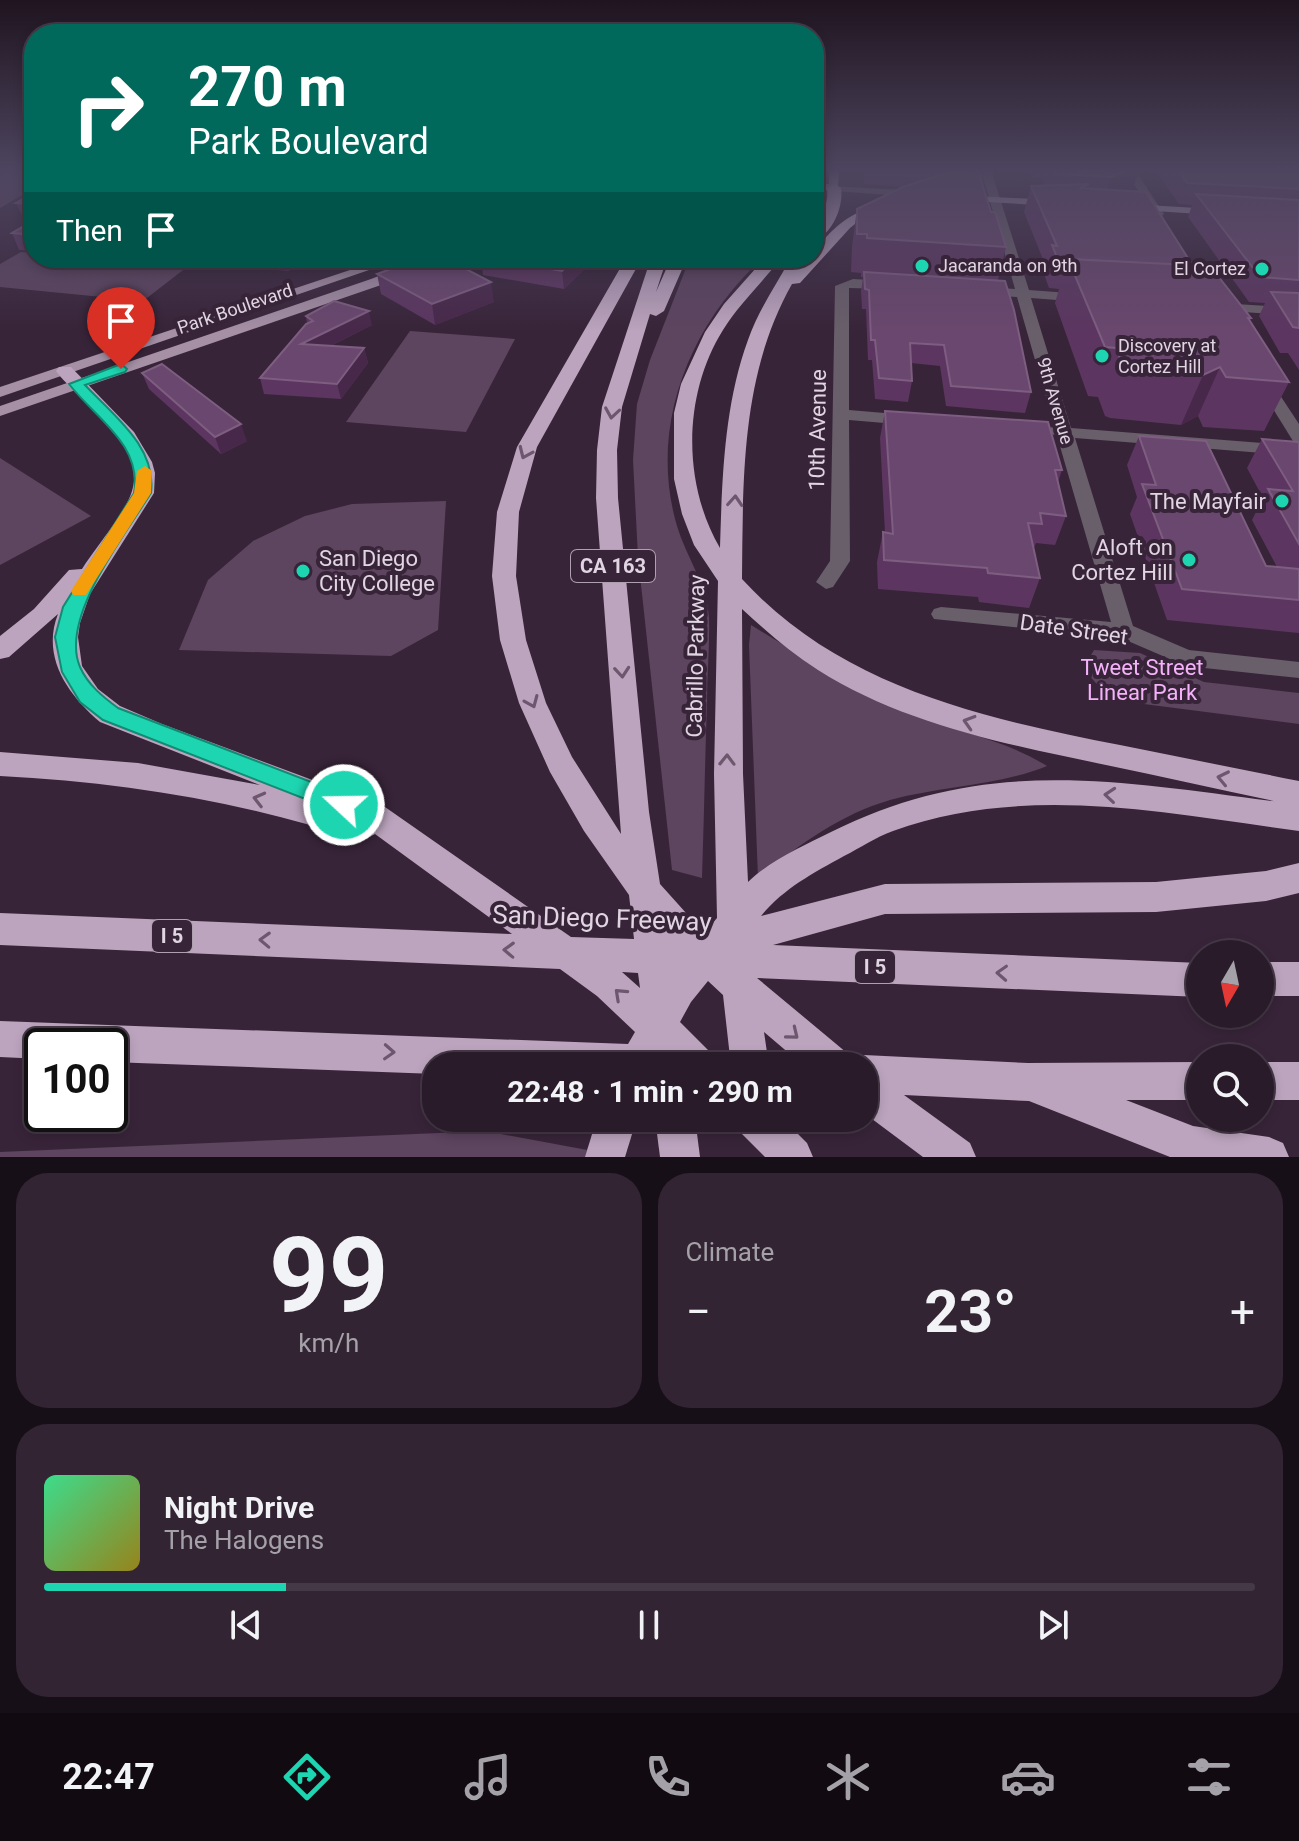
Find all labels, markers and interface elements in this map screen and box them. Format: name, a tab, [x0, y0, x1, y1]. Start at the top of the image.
text: 270 m	[188, 54, 347, 120]
icon: right	[56, 56, 160, 160]
text: Park Boulevard	[188, 121, 429, 163]
icon: arrive	[139, 208, 183, 252]
text: Then	[56, 213, 123, 248]
place label: Jacaranda on 9th	[938, 255, 1077, 276]
marker: Jacaranda on 9th	[913, 257, 931, 275]
place label: El Cortez	[1174, 258, 1246, 279]
marker: El Cortez	[1253, 260, 1271, 278]
street label: Park Boulevard	[174, 279, 295, 338]
pin	[87, 287, 155, 369]
icon: arrive	[99, 299, 143, 343]
place label: Discovery at Cortez Hill	[1118, 335, 1216, 377]
marker: Discovery at Cortez Hill	[1093, 347, 1111, 365]
street label: 9th Avenue	[1033, 355, 1078, 447]
street label: 10th Avenue	[804, 369, 831, 491]
one-way arrow	[604, 406, 621, 420]
one-way arrow	[519, 444, 535, 459]
place label: The Mayfair	[1150, 489, 1267, 514]
marker: The Mayfair	[1273, 492, 1291, 510]
one-way arrow	[726, 494, 743, 507]
place label: Aloft on Cortez Hill	[1071, 535, 1173, 585]
place label: San Diego City College	[319, 546, 435, 596]
road number: CA 163	[571, 550, 655, 582]
marker: Aloft on Cortez Hill	[1180, 551, 1198, 569]
marker: San Diego City College	[294, 562, 312, 580]
street label: Cabrillo Parkway	[682, 574, 709, 738]
street label: Date Street	[1018, 610, 1130, 649]
park label: Tweet Street Linear Park	[1080, 655, 1204, 705]
one-way arrow	[613, 666, 630, 679]
one-way arrow	[522, 694, 538, 708]
one-way arrow	[962, 715, 976, 731]
one-way arrow	[718, 753, 735, 766]
position arrow	[302, 763, 386, 847]
one-way arrow	[1216, 770, 1230, 787]
one-way arrow	[1103, 786, 1116, 803]
one-way arrow	[252, 791, 266, 808]
street label: San Diego Freeway	[492, 899, 712, 937]
road number: I 5	[152, 920, 192, 952]
one-way arrow	[258, 931, 271, 948]
north arrow	[1186, 940, 1274, 1028]
map controls	[1186, 940, 1274, 1132]
one-way arrow	[502, 942, 515, 959]
road number: I 5	[855, 951, 895, 983]
one-way arrow	[995, 964, 1007, 981]
one-way arrow	[615, 989, 629, 1003]
one-way arrow	[784, 1024, 799, 1039]
speed limit sign: 100	[24, 1028, 128, 1132]
one-way arrow	[383, 1043, 396, 1060]
button: search	[1186, 1044, 1274, 1132]
text: 22:48 · 1 min · 290 m	[507, 1074, 793, 1109]
text: 99	[269, 1215, 388, 1336]
text: Climate	[686, 1237, 774, 1267]
text: 23°	[924, 1276, 1016, 1347]
text: −	[686, 1286, 711, 1338]
text: +	[1230, 1286, 1255, 1338]
text: km/h	[298, 1328, 359, 1358]
text: Night Drive	[164, 1490, 314, 1525]
text: The Halogens	[164, 1525, 324, 1555]
icon: previous	[224, 1603, 268, 1647]
icon: pause	[627, 1603, 671, 1647]
icon: next	[1031, 1603, 1075, 1647]
icon: directions	[279, 1749, 335, 1805]
icon: music	[460, 1749, 516, 1805]
icon: phone	[640, 1749, 696, 1805]
icon: climate	[820, 1749, 876, 1805]
icon: car	[1000, 1749, 1056, 1805]
icon: filters	[1181, 1749, 1237, 1805]
text: 22:47	[62, 1756, 155, 1798]

